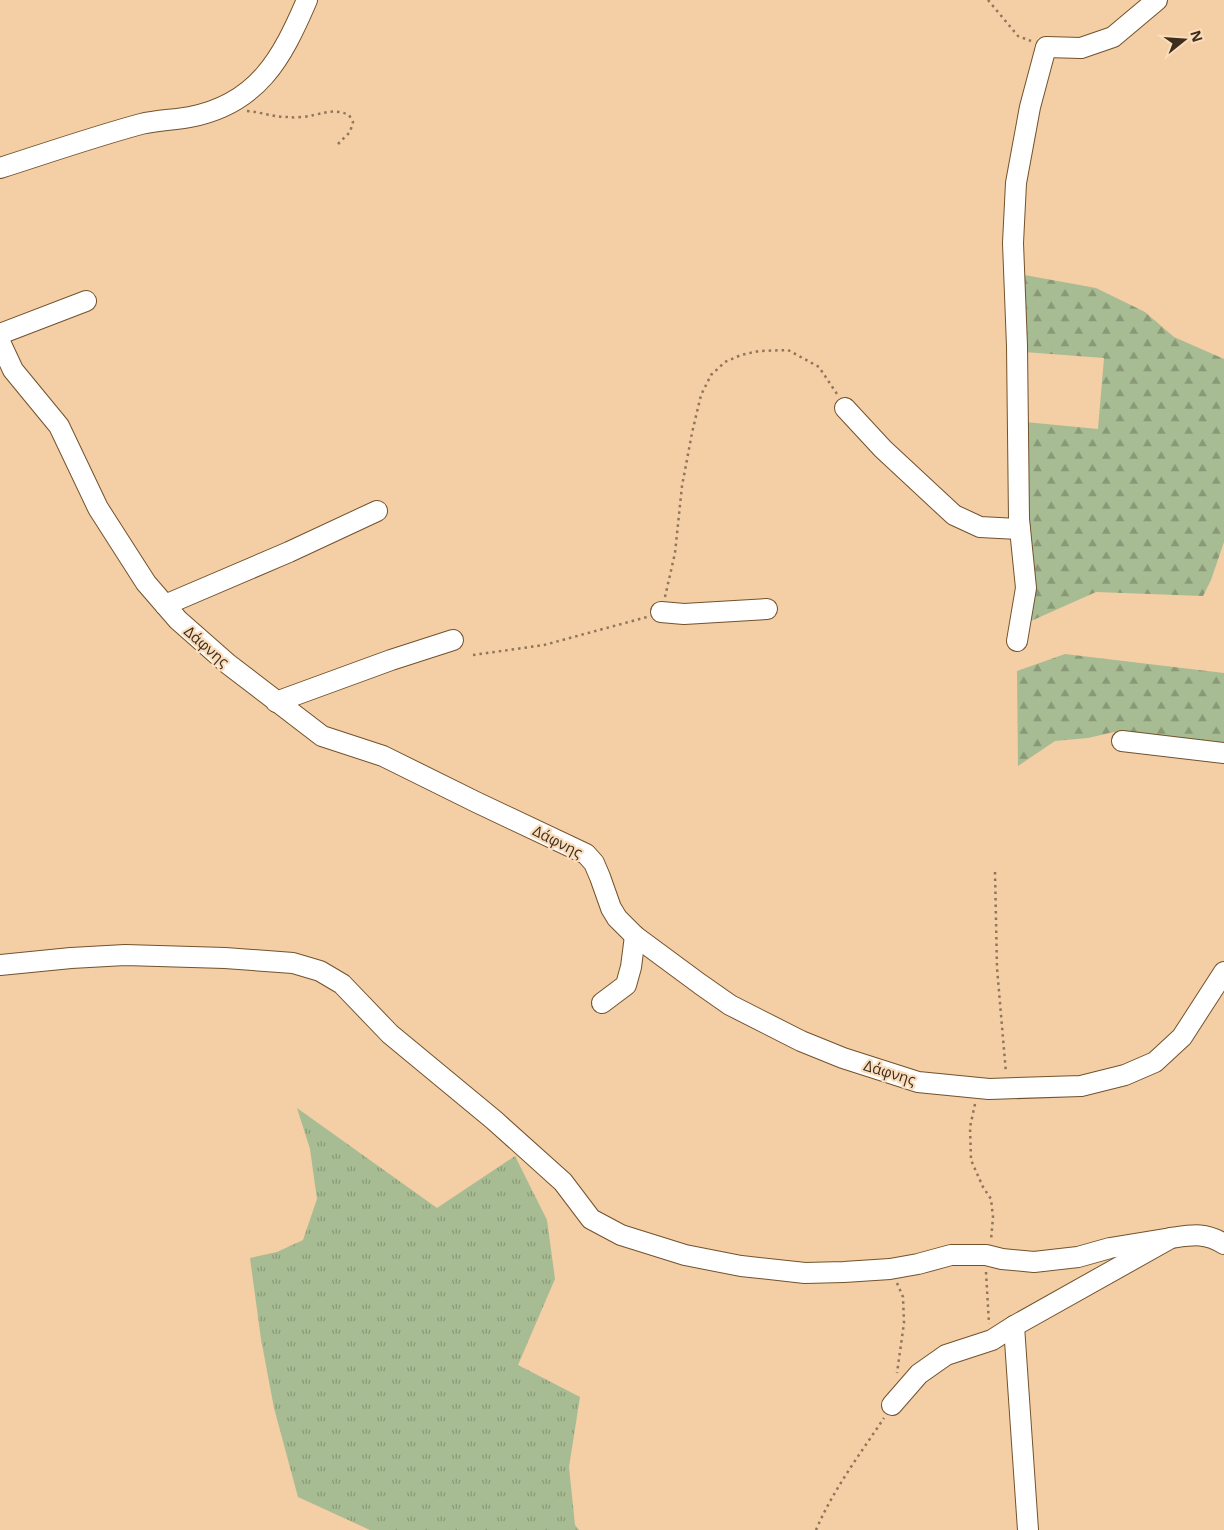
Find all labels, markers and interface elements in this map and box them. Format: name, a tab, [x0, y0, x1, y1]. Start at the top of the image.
north arrow	[1159, 15, 1209, 65]
text: N	[1186, 28, 1208, 44]
street label: Δάφνης	[180, 621, 234, 671]
street label: Δάφνης	[530, 820, 586, 862]
street label: Δάφνης	[862, 1055, 918, 1089]

